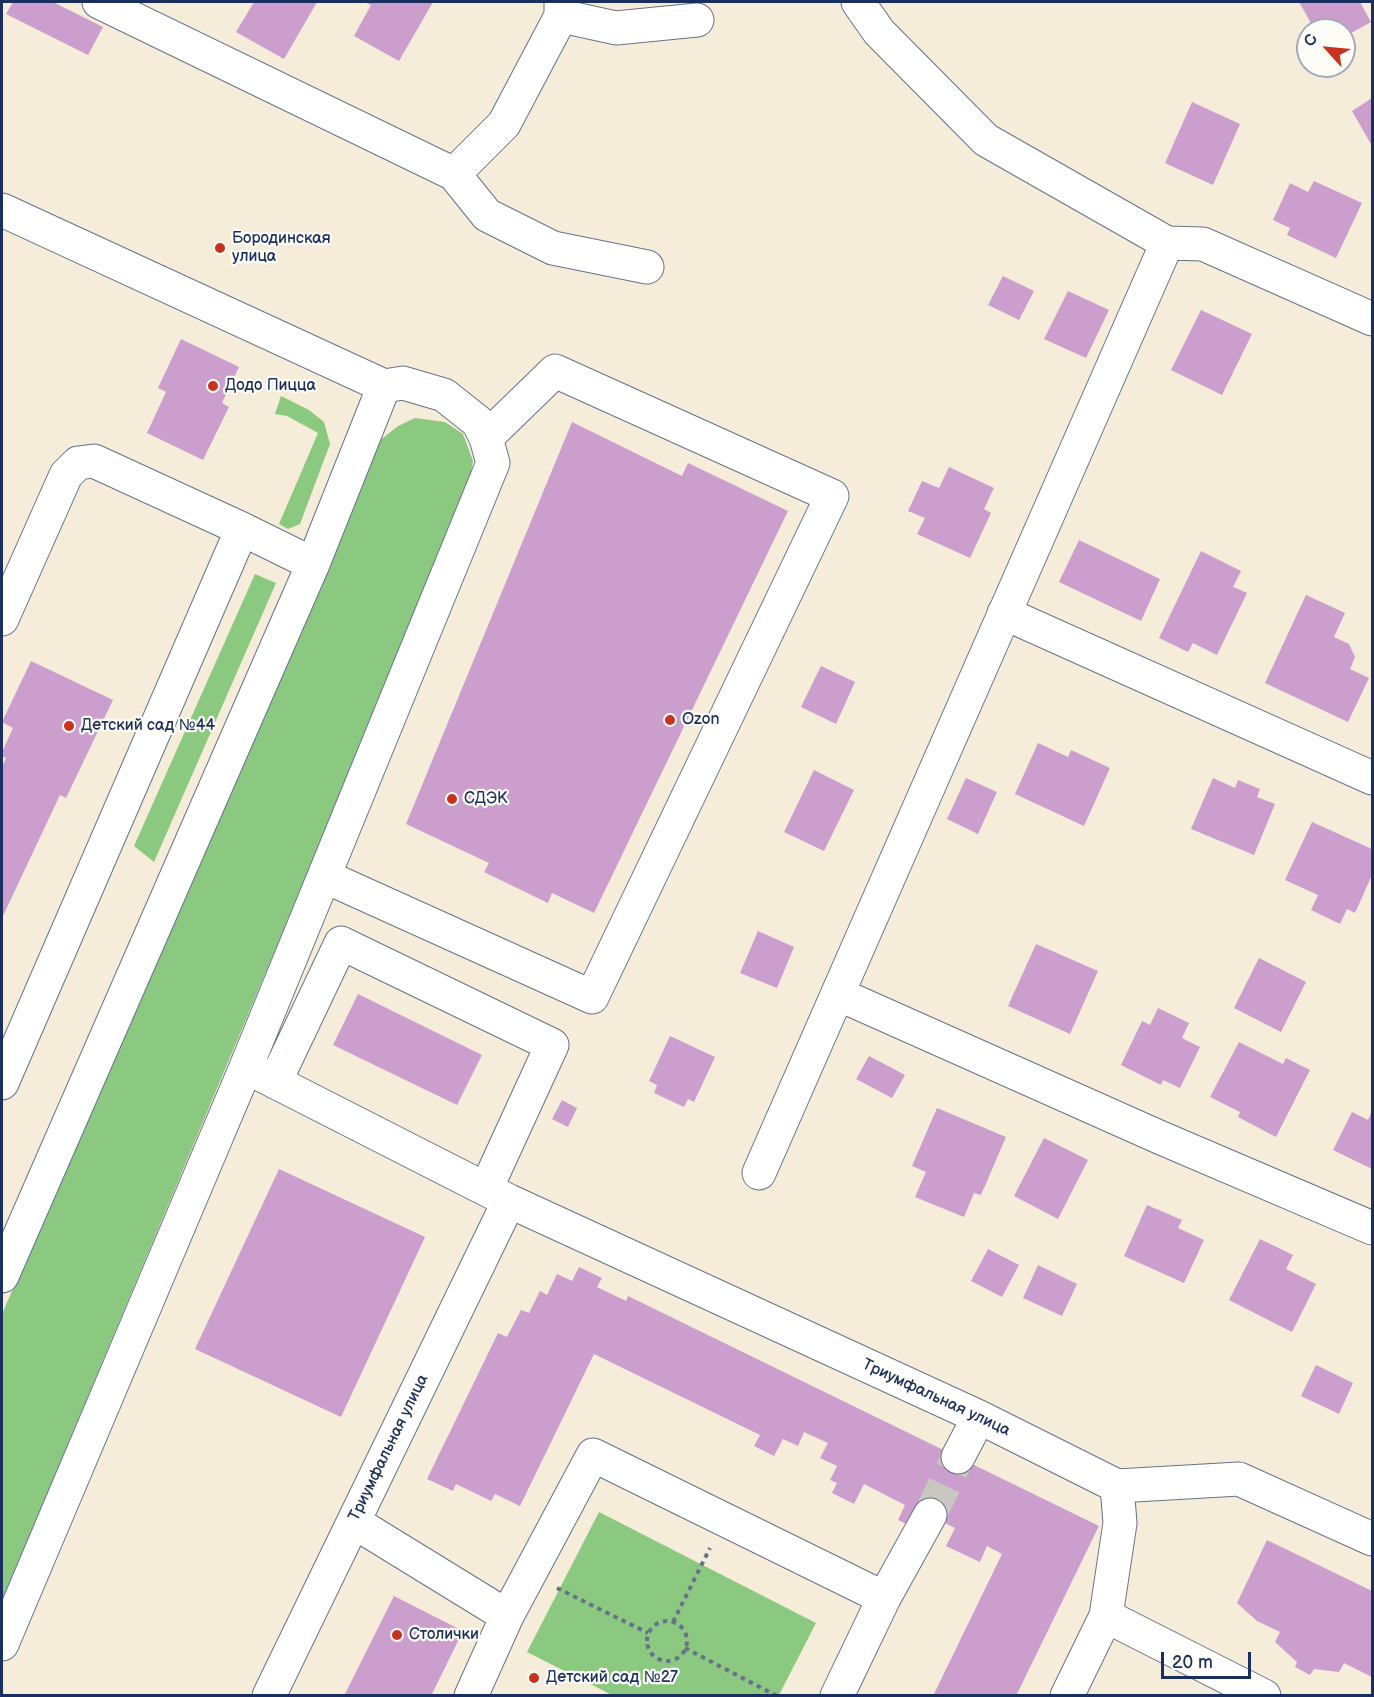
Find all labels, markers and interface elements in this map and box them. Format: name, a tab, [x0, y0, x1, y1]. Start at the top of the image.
north arrow	[1296, 18, 1356, 78]
text: С	[1300, 31, 1322, 50]
place label: Бородинская улица	[232, 229, 331, 267]
marker: Бородинская улица	[213, 241, 227, 255]
place label: Додо Пицца	[225, 376, 316, 396]
marker: Додо Пицца	[206, 379, 220, 393]
place label: Ozon	[682, 710, 720, 730]
marker: Ozon	[663, 713, 677, 727]
place label: Детский сад №44	[81, 716, 215, 736]
marker: Детский сад №44	[62, 719, 76, 733]
place label: СДЭК	[464, 789, 507, 809]
marker: СДЭК	[445, 792, 459, 806]
street label: Триумфальная улица	[859, 1355, 1013, 1441]
street label: Триумфальная улица	[345, 1371, 433, 1525]
place label: Столички	[409, 1625, 479, 1645]
marker: Столички	[390, 1628, 404, 1642]
scale bar	[1164, 1640, 1254, 1678]
text: 20 m	[1172, 1652, 1213, 1673]
place label: Детский сад №27	[546, 1668, 678, 1688]
marker: Детский сад №27	[527, 1671, 541, 1685]

